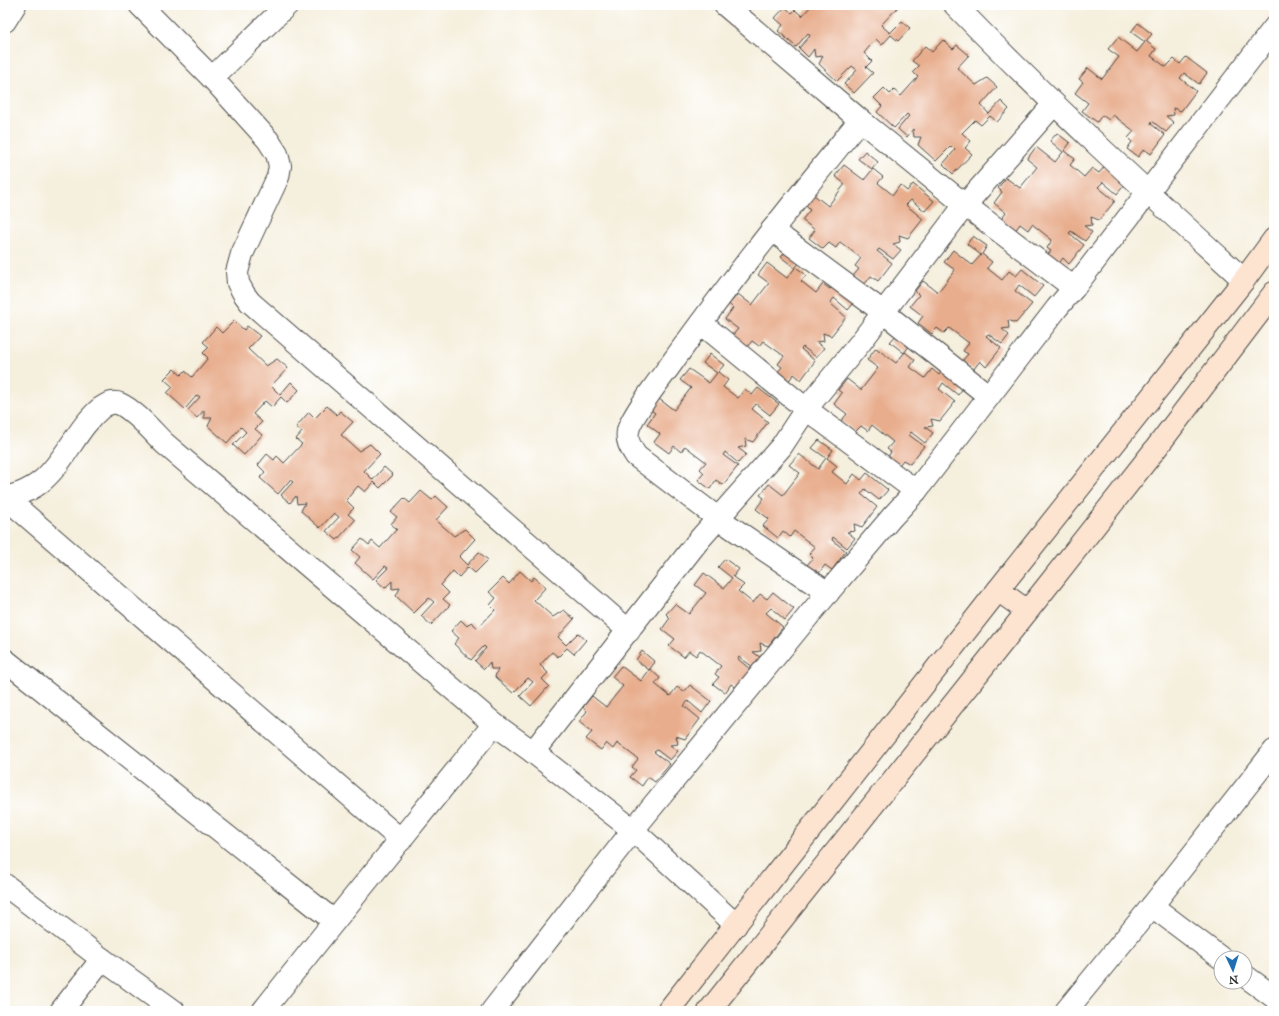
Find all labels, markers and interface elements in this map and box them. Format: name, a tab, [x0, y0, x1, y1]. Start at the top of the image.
north arrow	[1213, 950, 1253, 990]
text: N	[1228, 973, 1239, 986]

